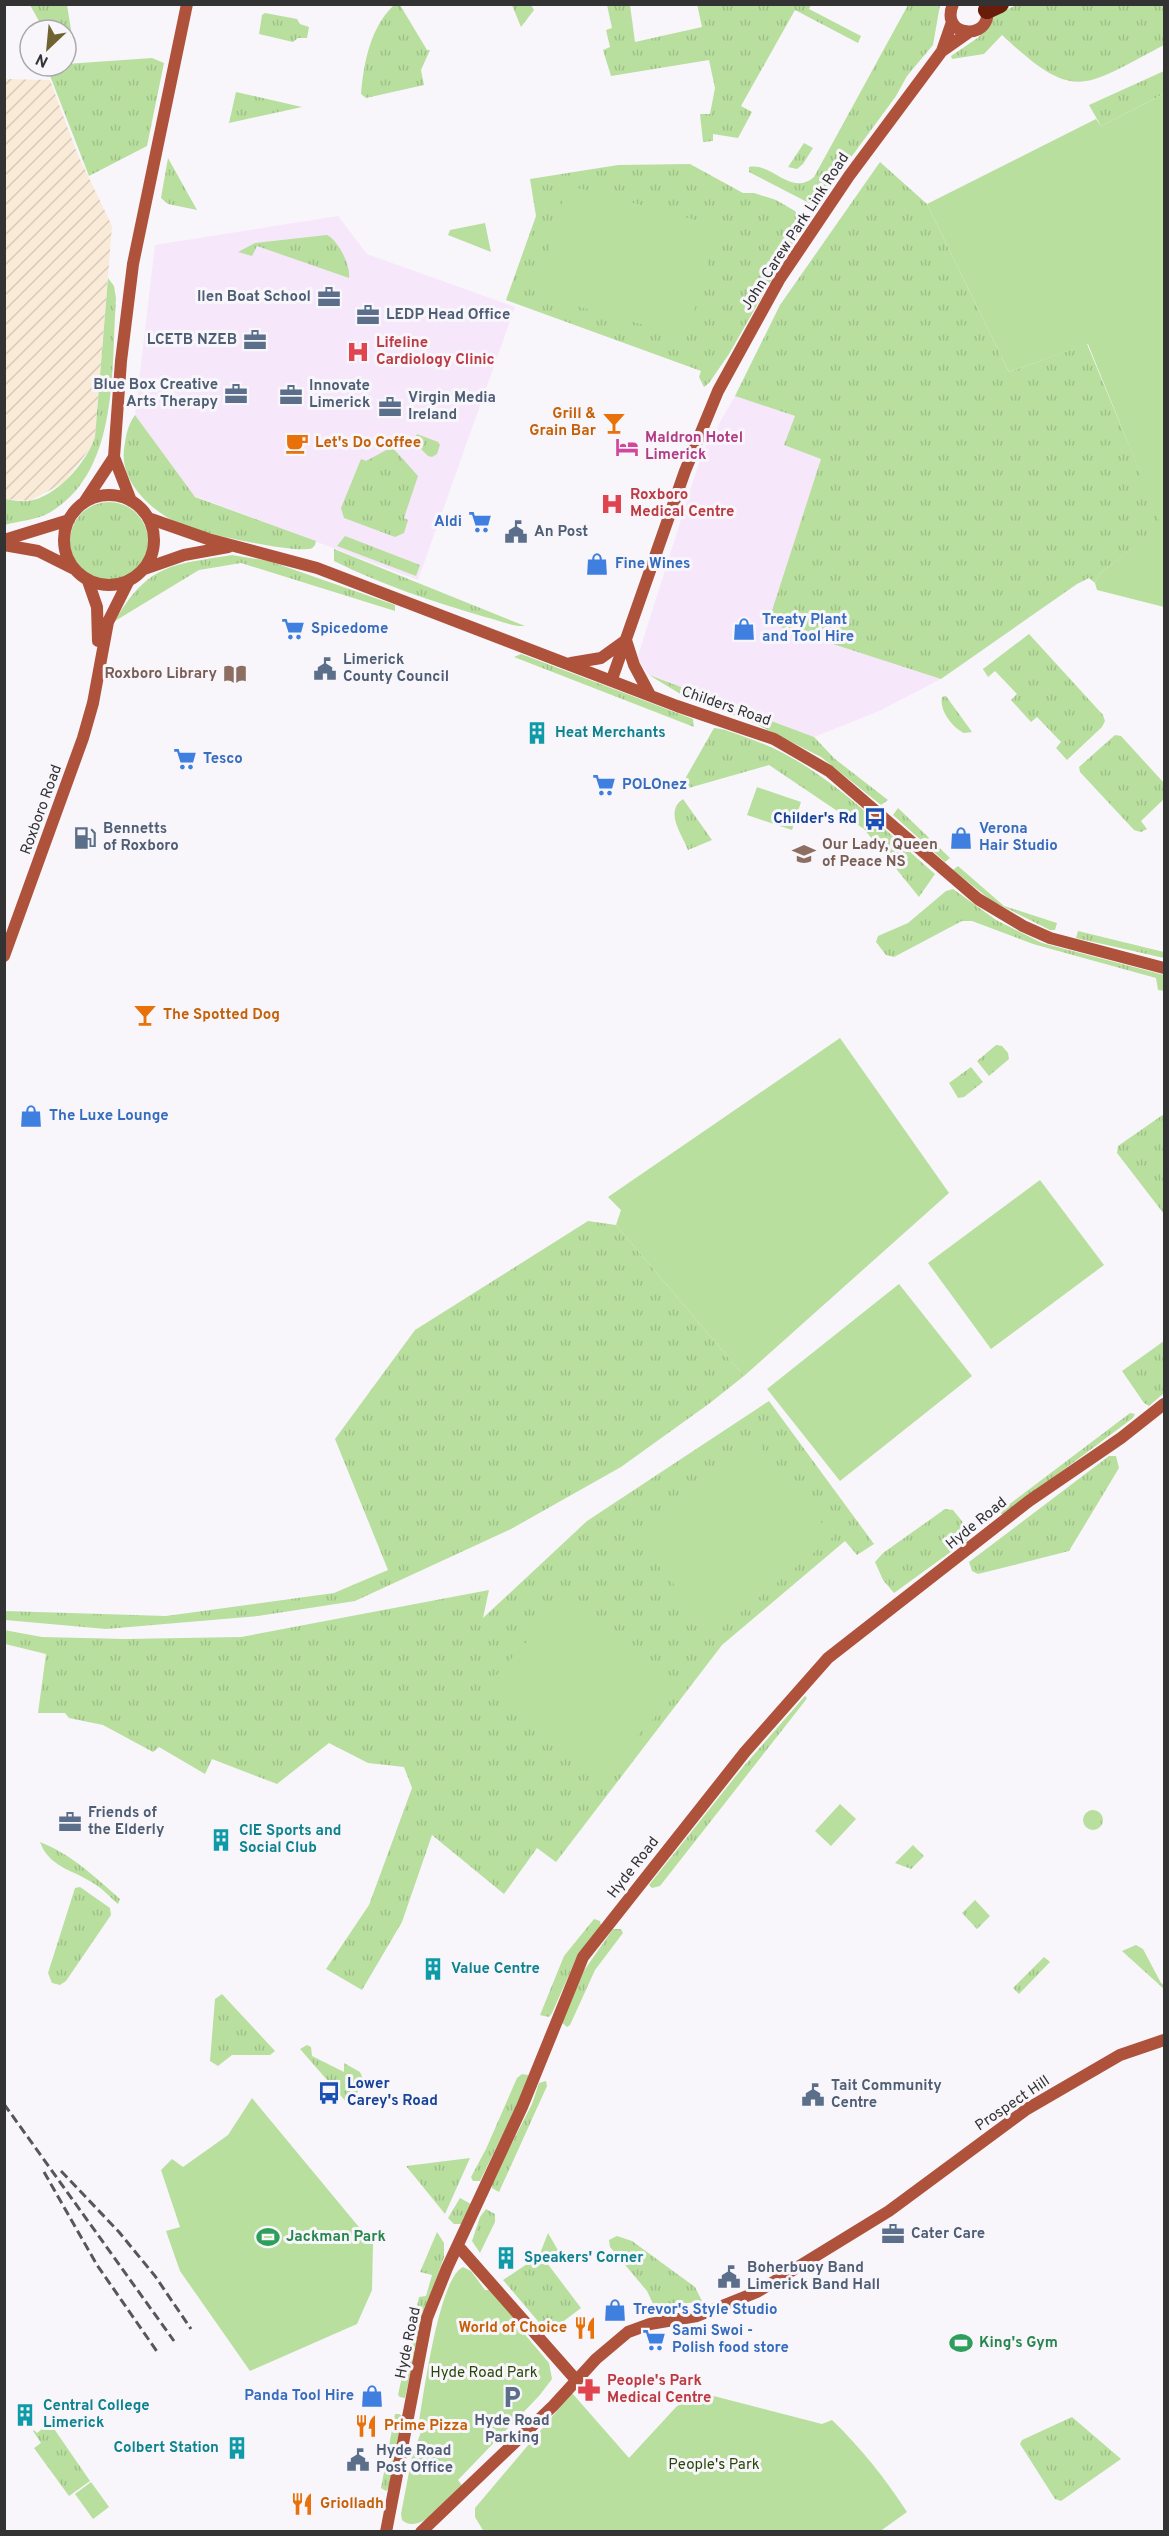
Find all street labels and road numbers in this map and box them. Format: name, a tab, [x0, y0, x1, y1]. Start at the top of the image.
street label: John Carew Park Link Road	[738, 150, 854, 314]
street label: Childers Road	[679, 683, 773, 731]
street label: Roxboro Road	[17, 762, 67, 858]
street label: Hyde Road	[943, 1494, 1011, 1554]
street label: Hyde Road	[604, 1833, 664, 1903]
street label: Prospect Hill	[972, 2072, 1054, 2136]
street label: Hyde Road	[392, 2305, 426, 2381]

